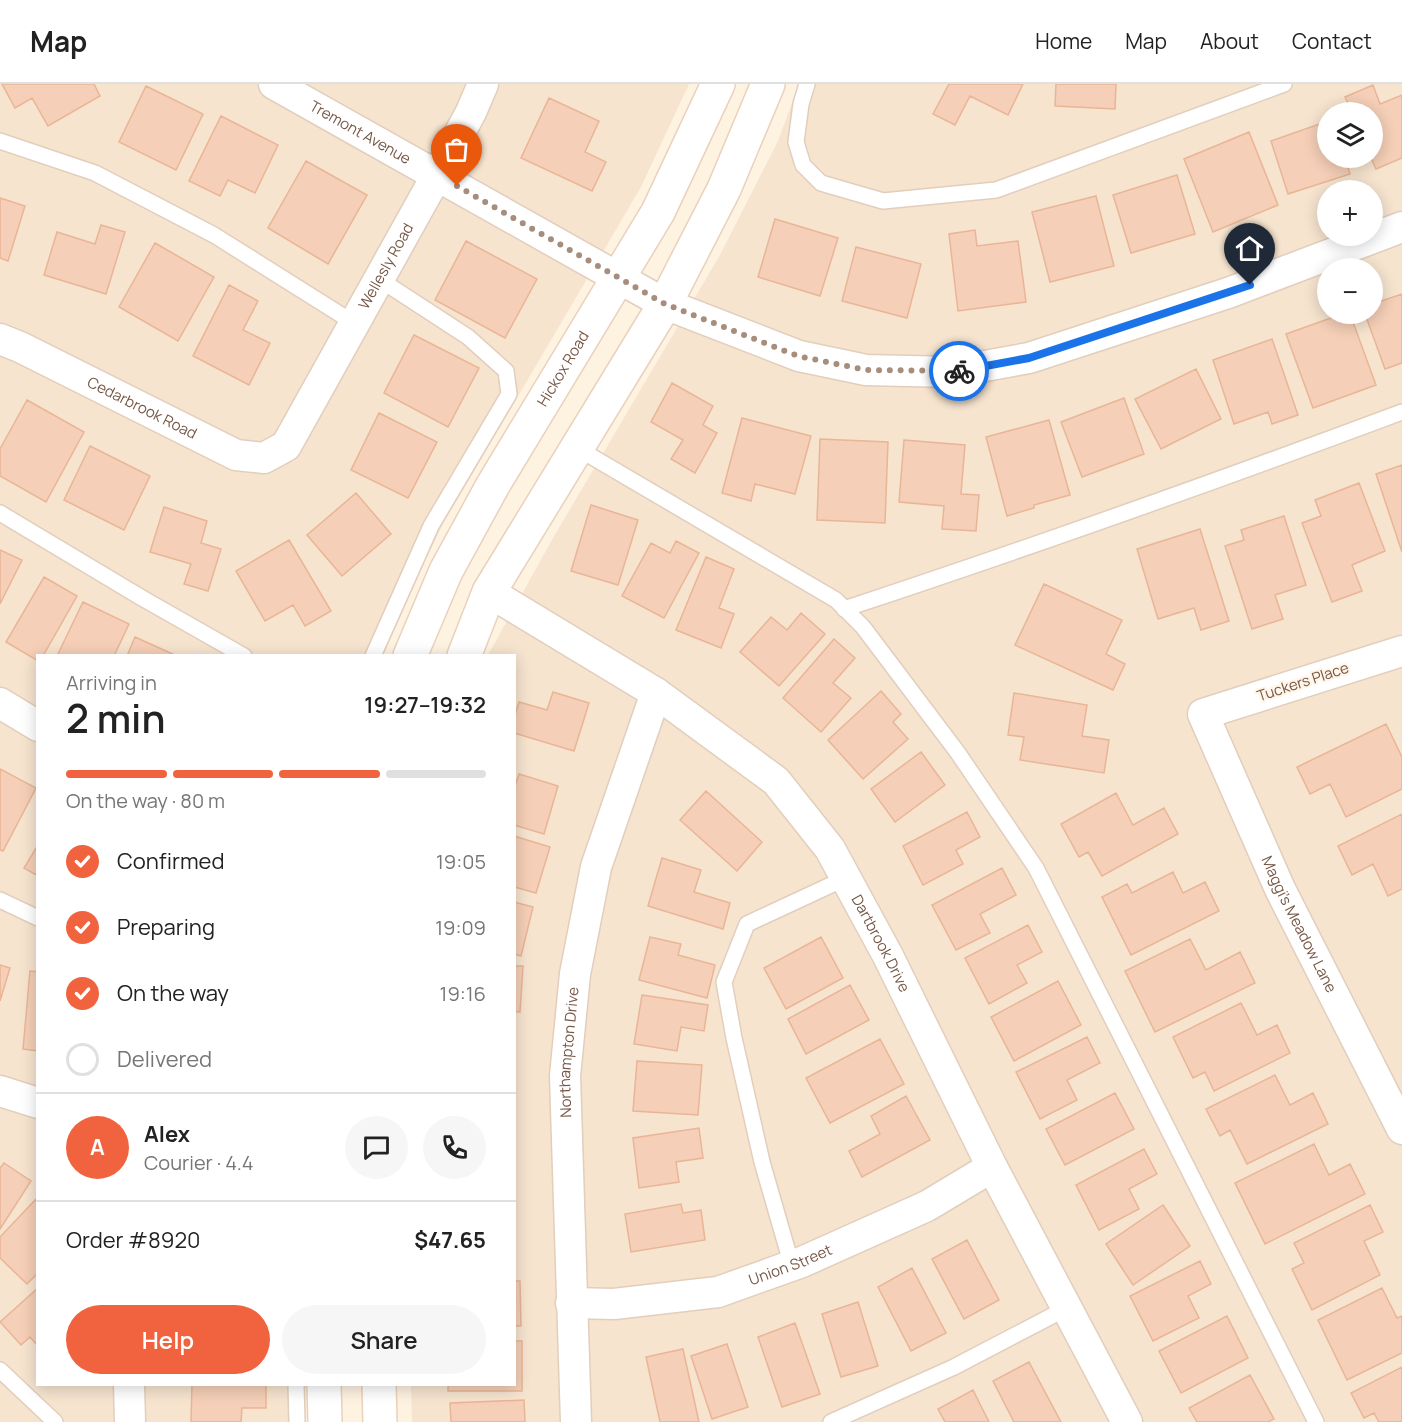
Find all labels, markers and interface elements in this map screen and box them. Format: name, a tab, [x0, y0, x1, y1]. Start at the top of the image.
text: Map	[30, 22, 87, 60]
text: Home	[1035, 27, 1092, 55]
text: Map	[1125, 27, 1167, 55]
text: About	[1200, 27, 1259, 55]
text: Contact	[1292, 27, 1372, 55]
street label: Tremont Avenue	[306, 95, 415, 169]
map controls	[1317, 102, 1383, 324]
button: layers	[1317, 102, 1383, 168]
pin	[431, 124, 482, 186]
icon: bag	[440, 133, 473, 166]
button: +	[1317, 180, 1383, 246]
street label: Wellesly Road	[353, 219, 418, 313]
pin	[1224, 223, 1275, 285]
icon: home	[1233, 232, 1266, 265]
button: −	[1317, 258, 1383, 324]
street label: Hickox Road	[532, 327, 594, 410]
courier	[929, 341, 989, 401]
icon: bike	[943, 355, 976, 388]
street label: Cedarbrook Road	[84, 371, 201, 444]
street label: Tuckers Place	[1254, 657, 1352, 706]
text: Arriving in	[66, 669, 157, 696]
text: 19:27–19:32	[364, 690, 486, 720]
text: 2 min	[66, 691, 165, 745]
text: On the way · 80 m	[66, 787, 225, 814]
icon: check	[66, 845, 99, 878]
text: Confirmed	[117, 846, 225, 876]
text: 19:05	[436, 848, 486, 875]
street label: Maggi's Meadow Lane	[1257, 853, 1342, 996]
street label: Dartbrook Drive	[847, 891, 915, 996]
icon: check	[66, 911, 99, 944]
text: Preparing	[117, 912, 215, 942]
text: 19:09	[435, 914, 486, 941]
icon: check	[66, 977, 99, 1010]
text: On the way	[117, 978, 229, 1008]
text: 19:16	[440, 980, 486, 1007]
street label: Northampton Drive	[554, 986, 584, 1118]
text: Delivered	[117, 1044, 212, 1074]
button: chat	[345, 1116, 408, 1179]
button: phone	[423, 1116, 486, 1179]
text: Alex	[144, 1119, 190, 1149]
text: A	[90, 1132, 105, 1162]
text: Courier · 4.4	[144, 1149, 254, 1176]
text: Order #8920	[66, 1225, 201, 1255]
text: $47.65	[414, 1225, 486, 1255]
street label: Union Street	[746, 1239, 835, 1290]
button: Help	[66, 1305, 270, 1374]
button: Share	[282, 1305, 486, 1374]

